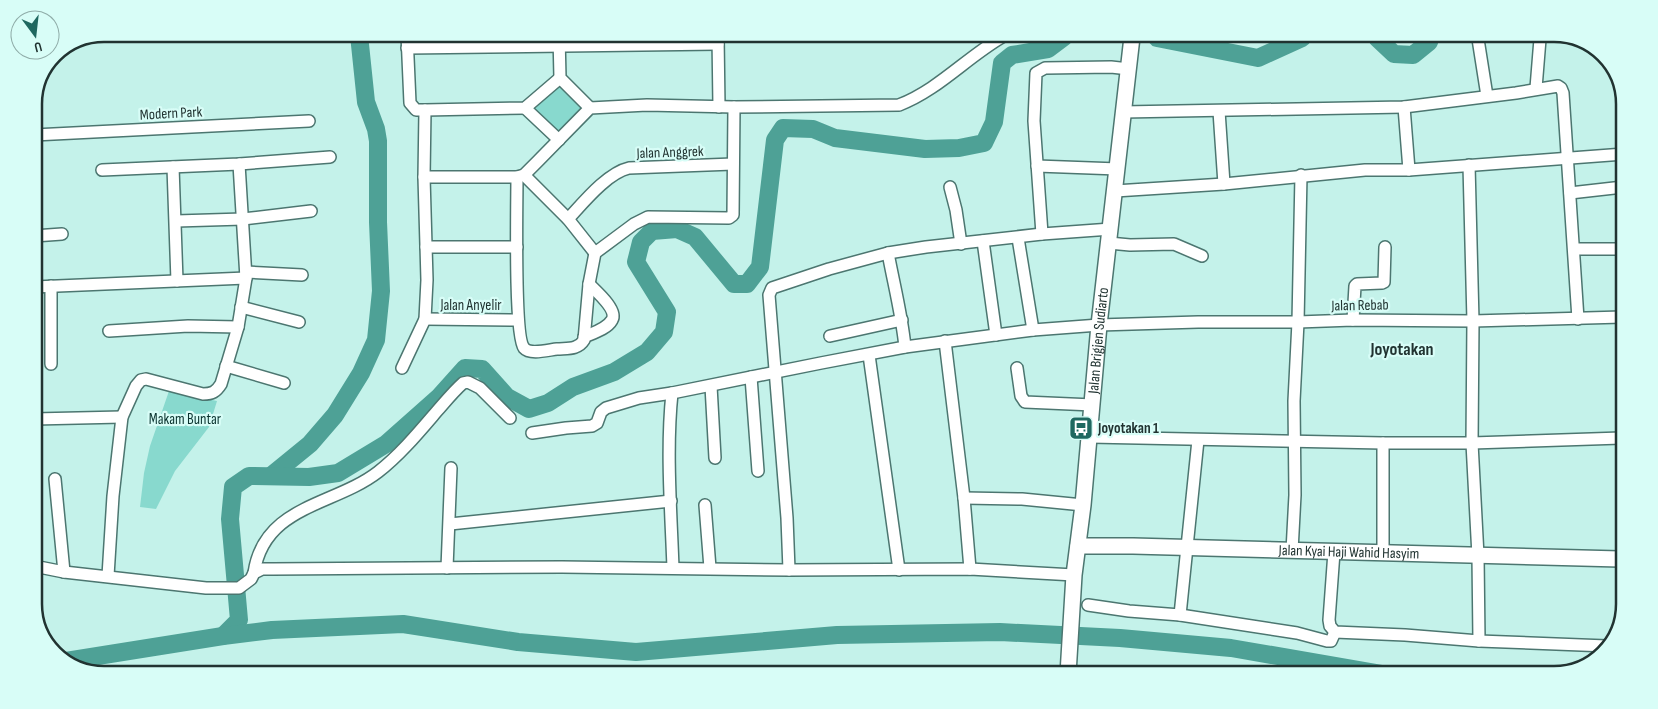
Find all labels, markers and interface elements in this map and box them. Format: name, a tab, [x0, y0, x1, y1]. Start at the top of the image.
north arrow	[10, 10, 60, 60]
text: U	[33, 38, 44, 56]
street label: Modern Park	[139, 102, 203, 125]
street label: Jalan Anggrek	[635, 142, 704, 163]
street label: Jalan Brigjen Sudiarto	[1084, 286, 1113, 395]
street label: Jalan Anyelir	[439, 296, 502, 315]
street label: Jalan Rebab	[1330, 296, 1389, 316]
district label: Joyotakan	[1369, 339, 1434, 360]
park label: Makam Buntar	[149, 410, 222, 429]
bus stop icon: Joyotakan 1	[1068, 415, 1094, 441]
place label: Joyotakan 1	[1097, 419, 1159, 438]
street label: Jalan Kyai Haji Wahid Hasyim	[1277, 541, 1419, 564]

